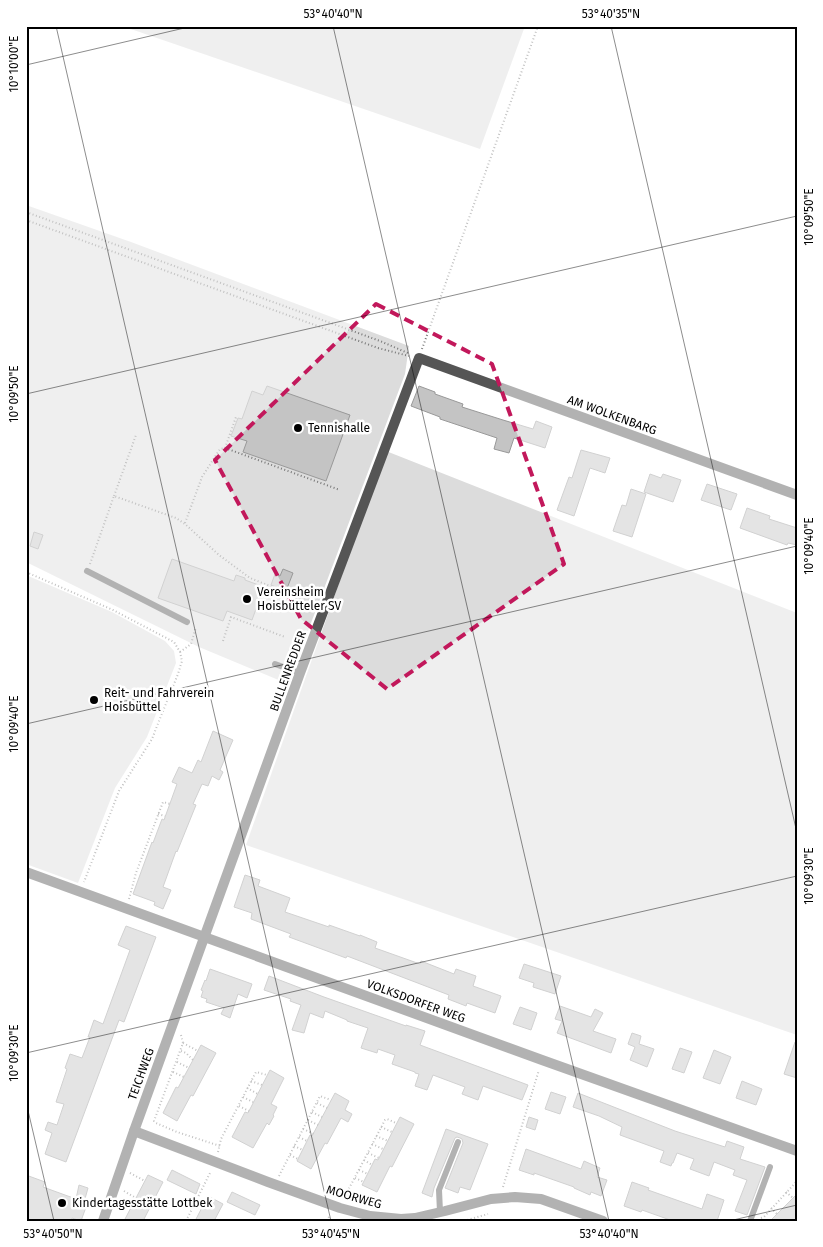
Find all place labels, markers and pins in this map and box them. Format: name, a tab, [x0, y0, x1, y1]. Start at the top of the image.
place label: Tennishalle	[308, 421, 370, 435]
marker: Tennishalle	[292, 422, 304, 434]
place label: Vereinsheim Hoisbütteler SV	[257, 585, 341, 613]
marker: Vereinsheim Hoisbütteler SV	[241, 593, 253, 605]
place label: Reit- und Fahrverein Hoisbüttel	[104, 686, 214, 714]
marker: Reit- und Fahrverein Hoisbüttel	[88, 694, 100, 706]
place label: Kindertagesstätte Lottbek	[72, 1196, 213, 1210]
marker: Kindertagesstätte Lottbek	[56, 1197, 68, 1209]

